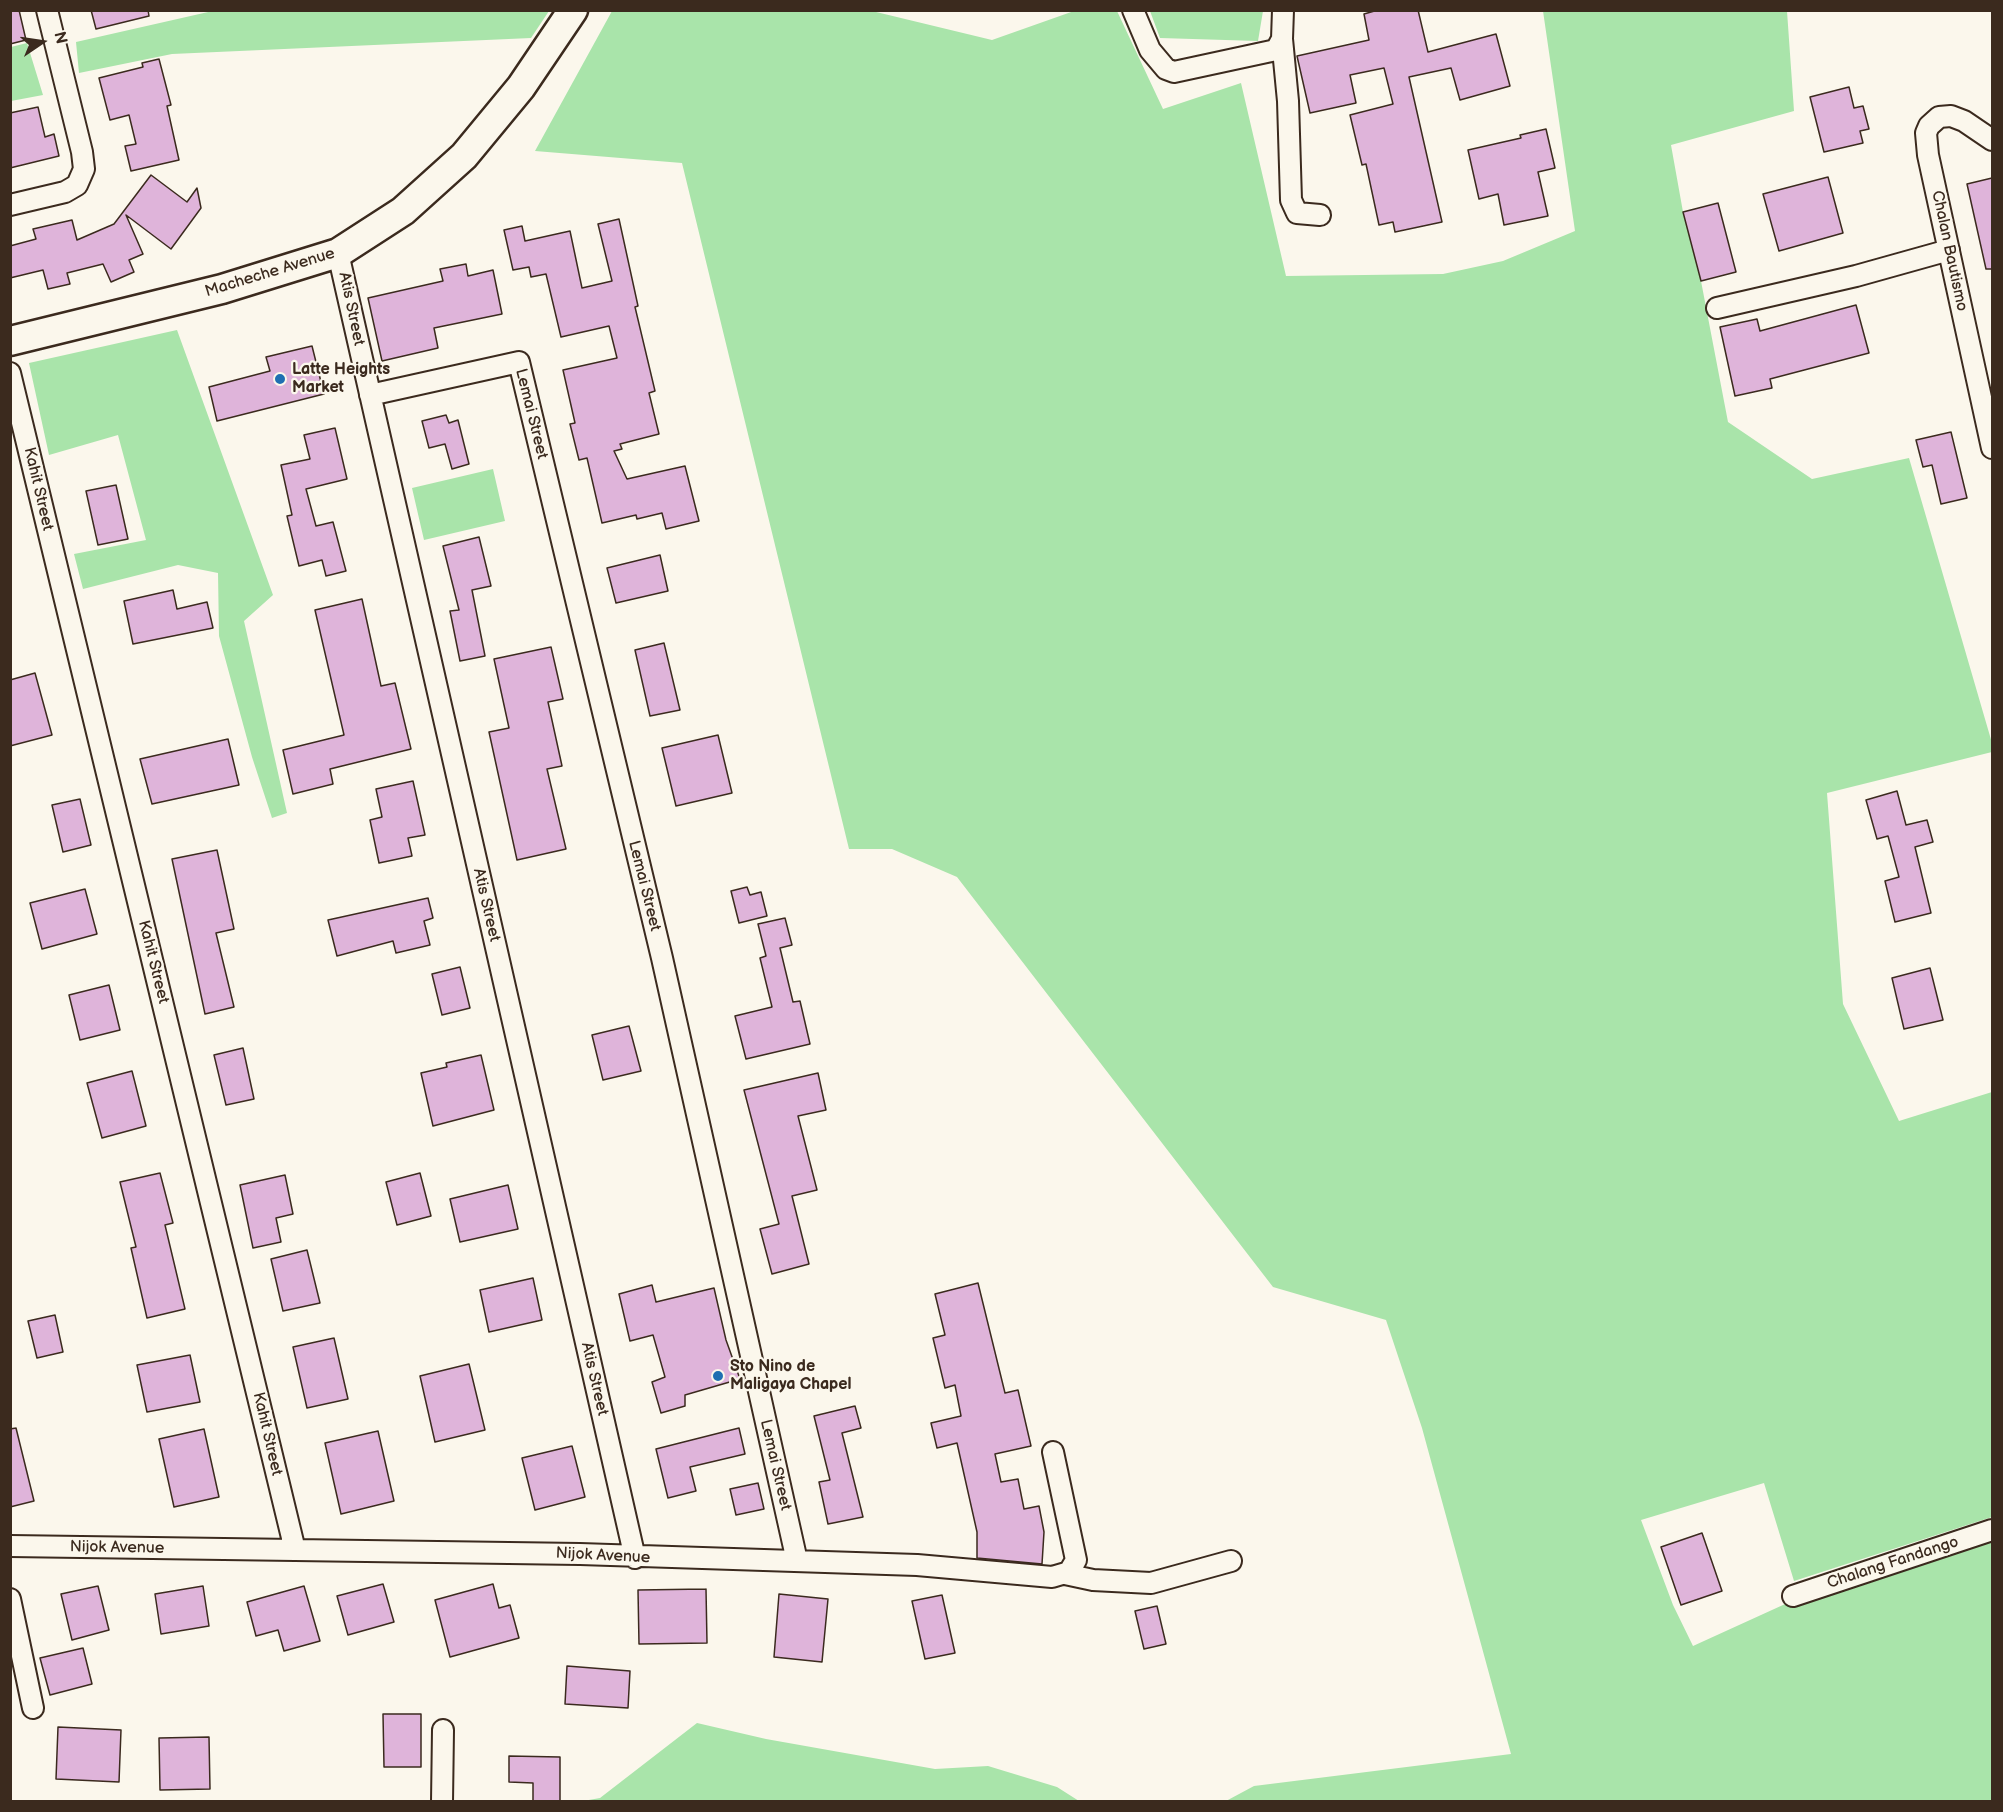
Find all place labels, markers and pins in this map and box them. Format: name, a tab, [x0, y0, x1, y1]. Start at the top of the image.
place label: Latte Heights Market	[292, 360, 390, 398]
marker: Latte Heights Market	[273, 372, 287, 386]
place label: Sto Nino de Maligaya Chapel	[730, 1357, 851, 1395]
marker: Sto Nino de Maligaya Chapel	[711, 1369, 725, 1383]

